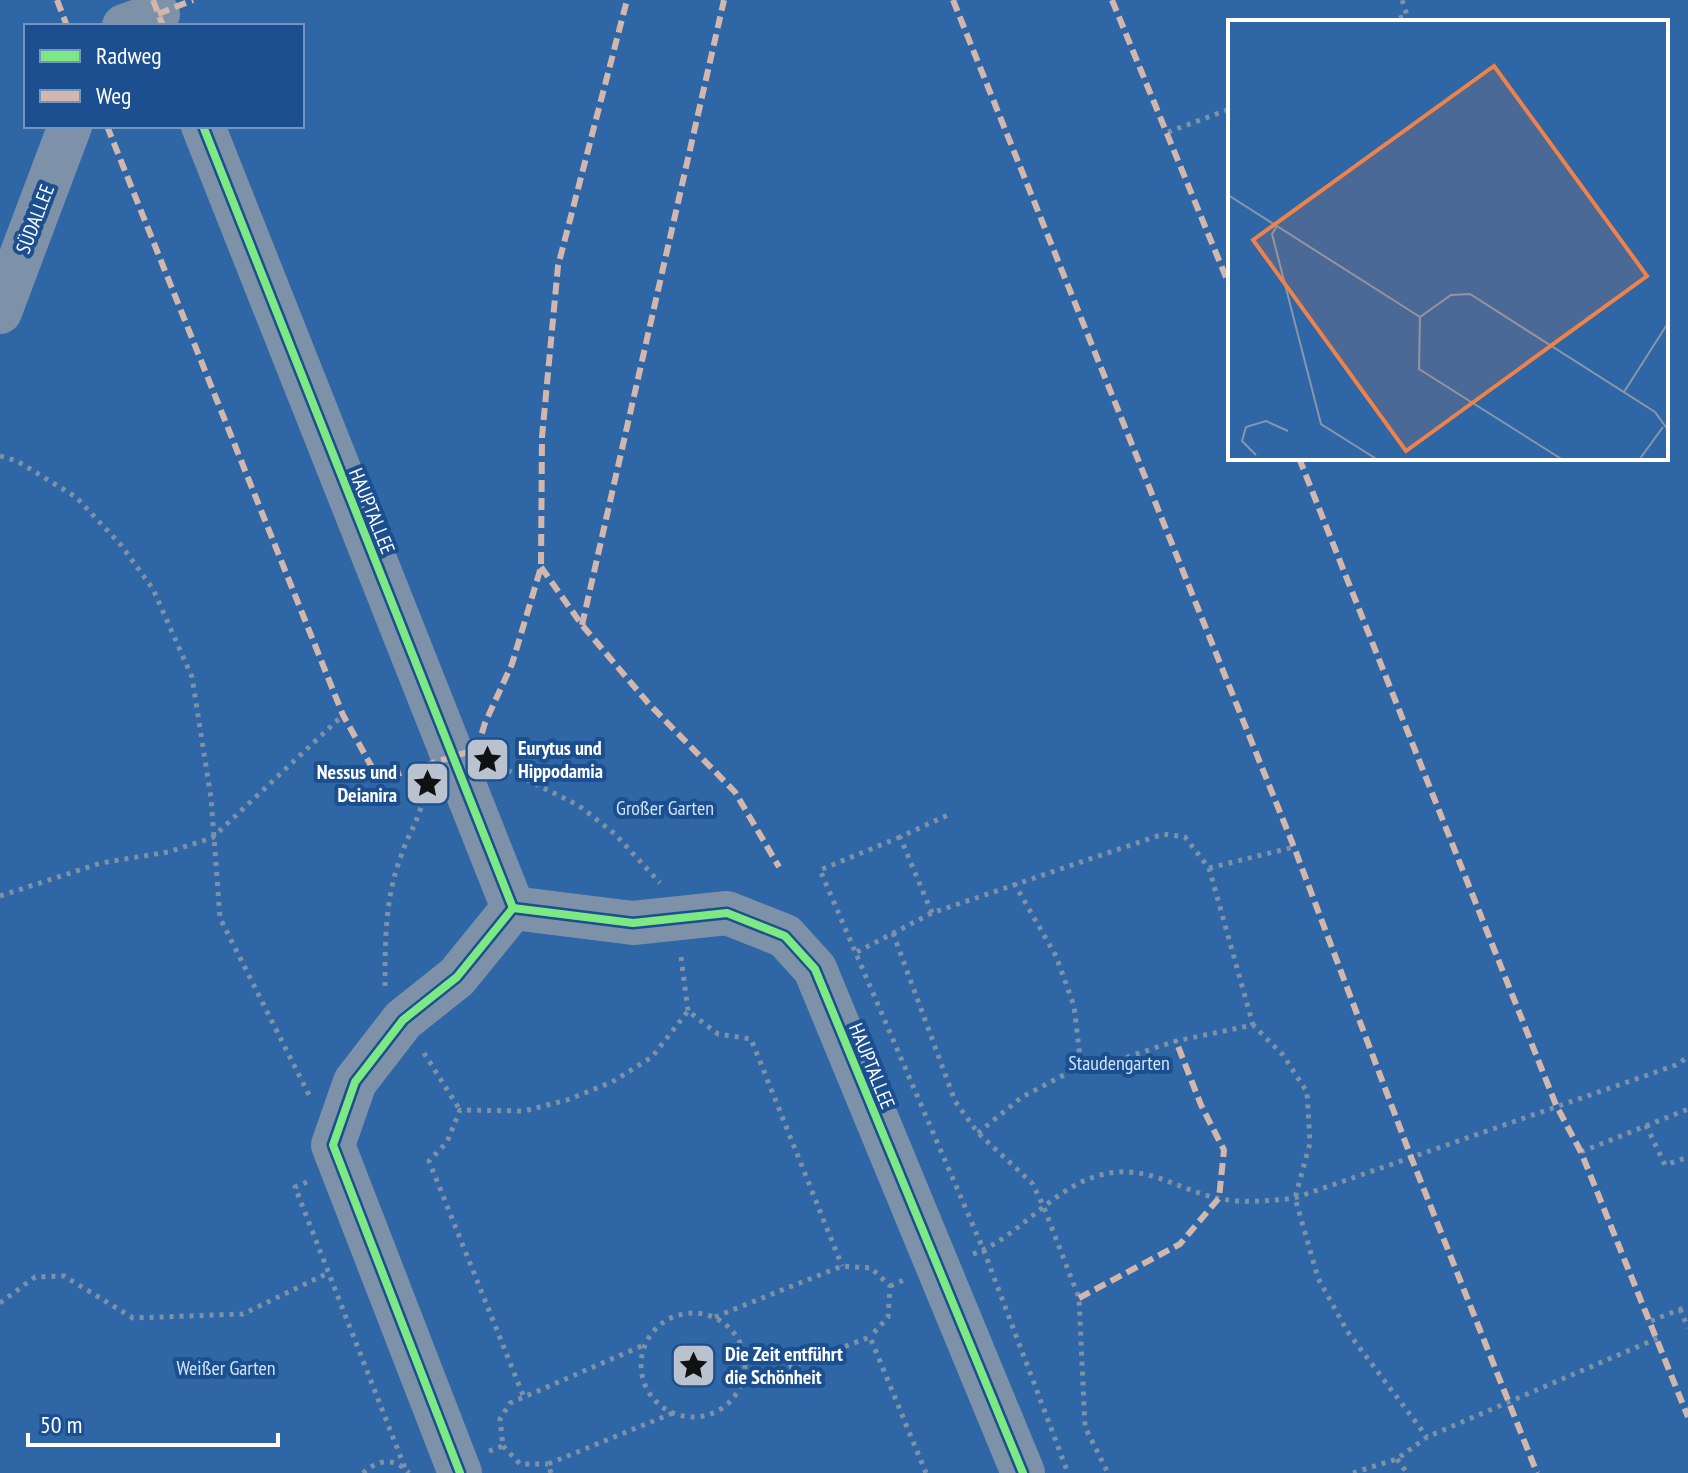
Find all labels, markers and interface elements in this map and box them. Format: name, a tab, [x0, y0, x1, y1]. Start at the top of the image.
inset map	[1228, 20, 1668, 460]
legend	[24, 24, 304, 128]
text: Radweg	[96, 40, 162, 71]
text: Weg	[96, 80, 131, 111]
street label: SÜDALLEE	[10, 181, 60, 257]
street label: HAUPTALLEE	[343, 464, 401, 558]
place icon: Eurytus und Hippodamia	[463, 735, 511, 783]
place label: Eurytus und Hippodamia	[518, 735, 603, 784]
place label: Nessus und Deianira	[317, 759, 397, 808]
place icon: Nessus und Deianira	[404, 759, 452, 807]
park label: Großer Garten	[616, 795, 714, 821]
street label: HAUPTALLEE	[843, 1019, 901, 1113]
park label: Staudengarten	[1068, 1050, 1170, 1076]
place icon: Die Zeit entführt die Schönheit	[670, 1341, 718, 1389]
place label: Die Zeit entführt die Schönheit	[725, 1341, 843, 1390]
park label: Weißer Garten	[176, 1355, 276, 1381]
scale bar	[28, 1397, 278, 1447]
text: 50 m	[40, 1409, 82, 1440]

